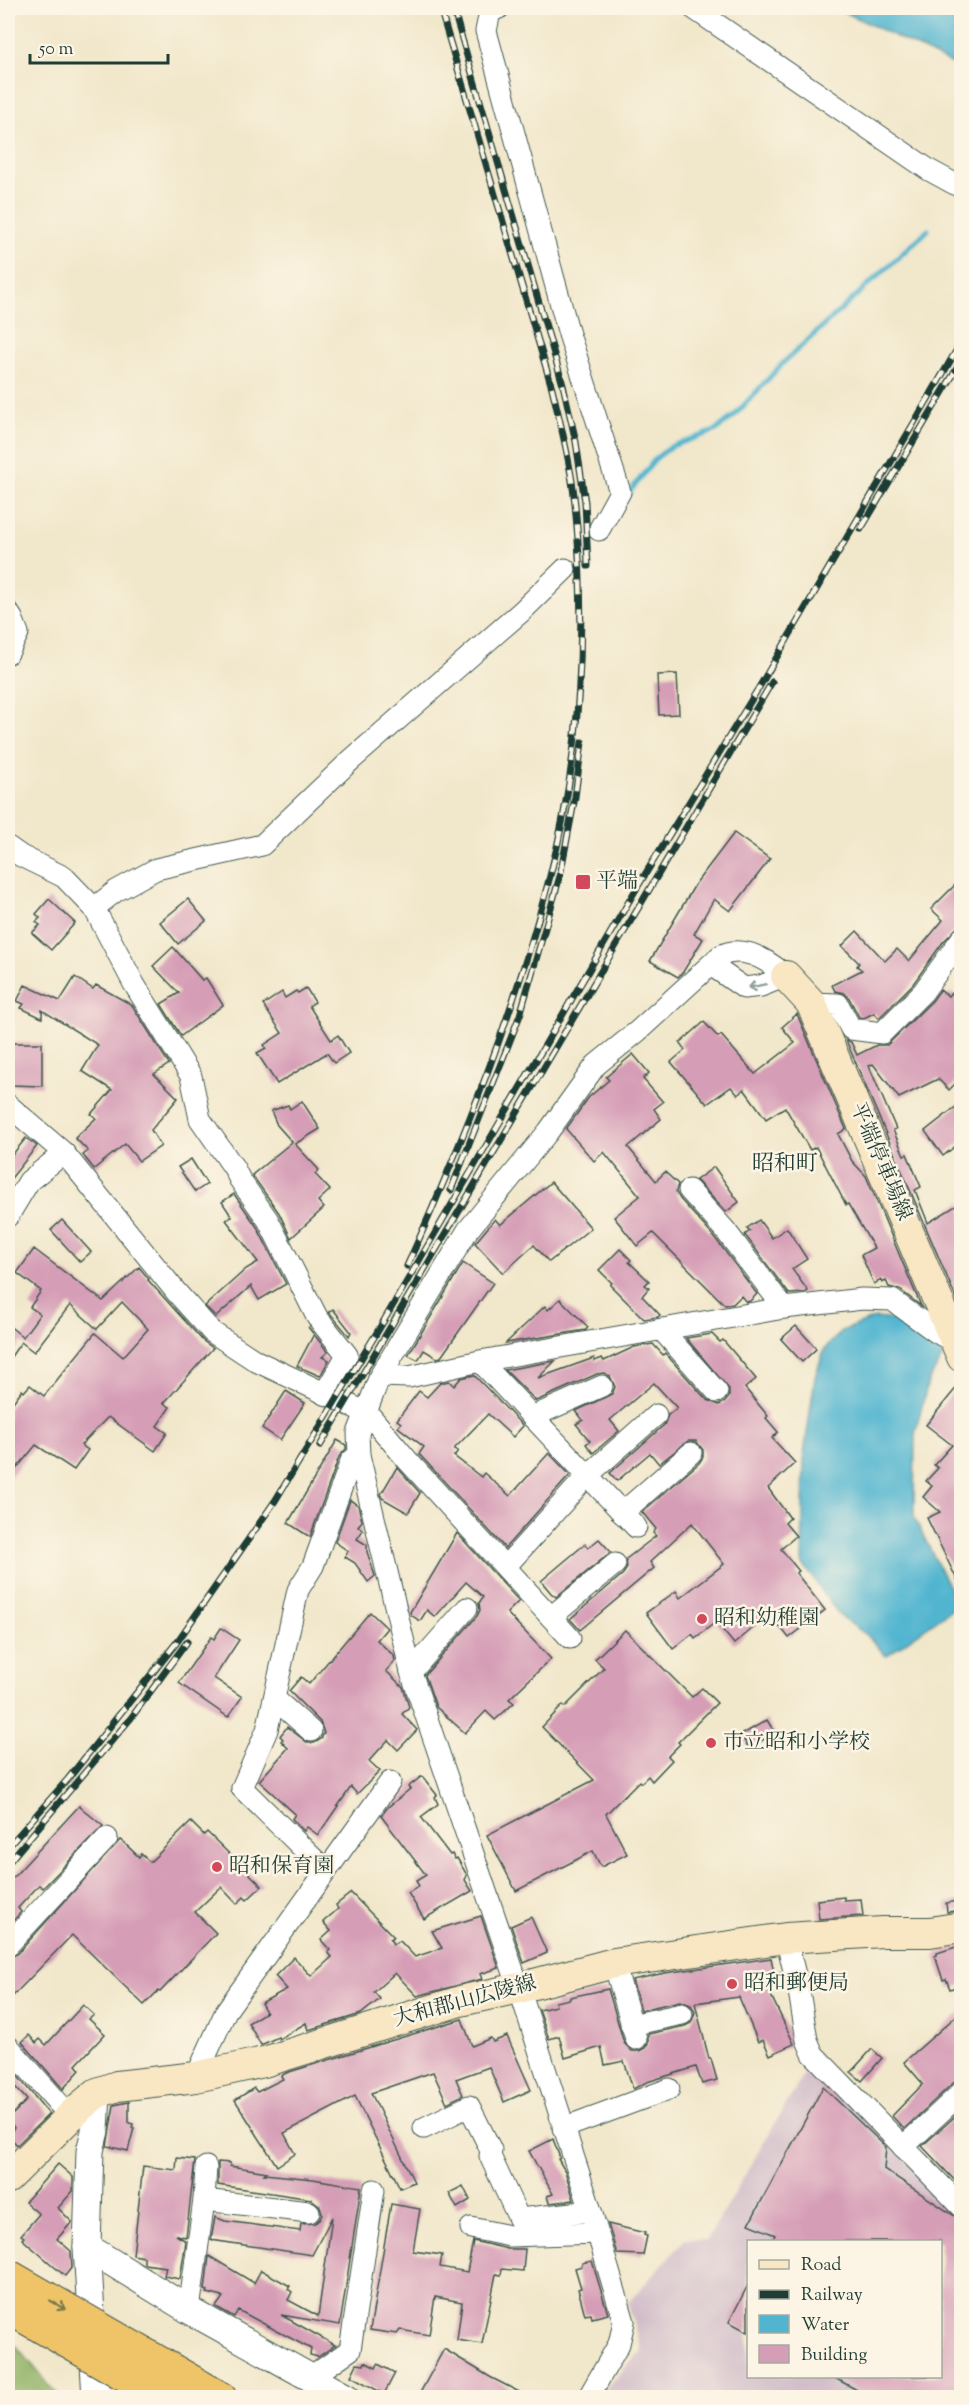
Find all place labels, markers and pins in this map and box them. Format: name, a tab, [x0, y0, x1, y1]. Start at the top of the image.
place label: 平端	[596, 867, 638, 897]
marker: 平端	[574, 873, 592, 891]
place label: 昭和幼稚園	[714, 1604, 819, 1634]
marker: 昭和幼稚園	[695, 1612, 709, 1626]
place label: 市立昭和小学校	[723, 1728, 870, 1758]
marker: 市立昭和小学校	[704, 1736, 718, 1750]
place label: 昭和保育園	[229, 1852, 334, 1882]
marker: 昭和保育園	[210, 1860, 224, 1874]
place label: 昭和郵便局	[744, 1969, 849, 1999]
marker: 昭和郵便局	[725, 1977, 739, 1991]

